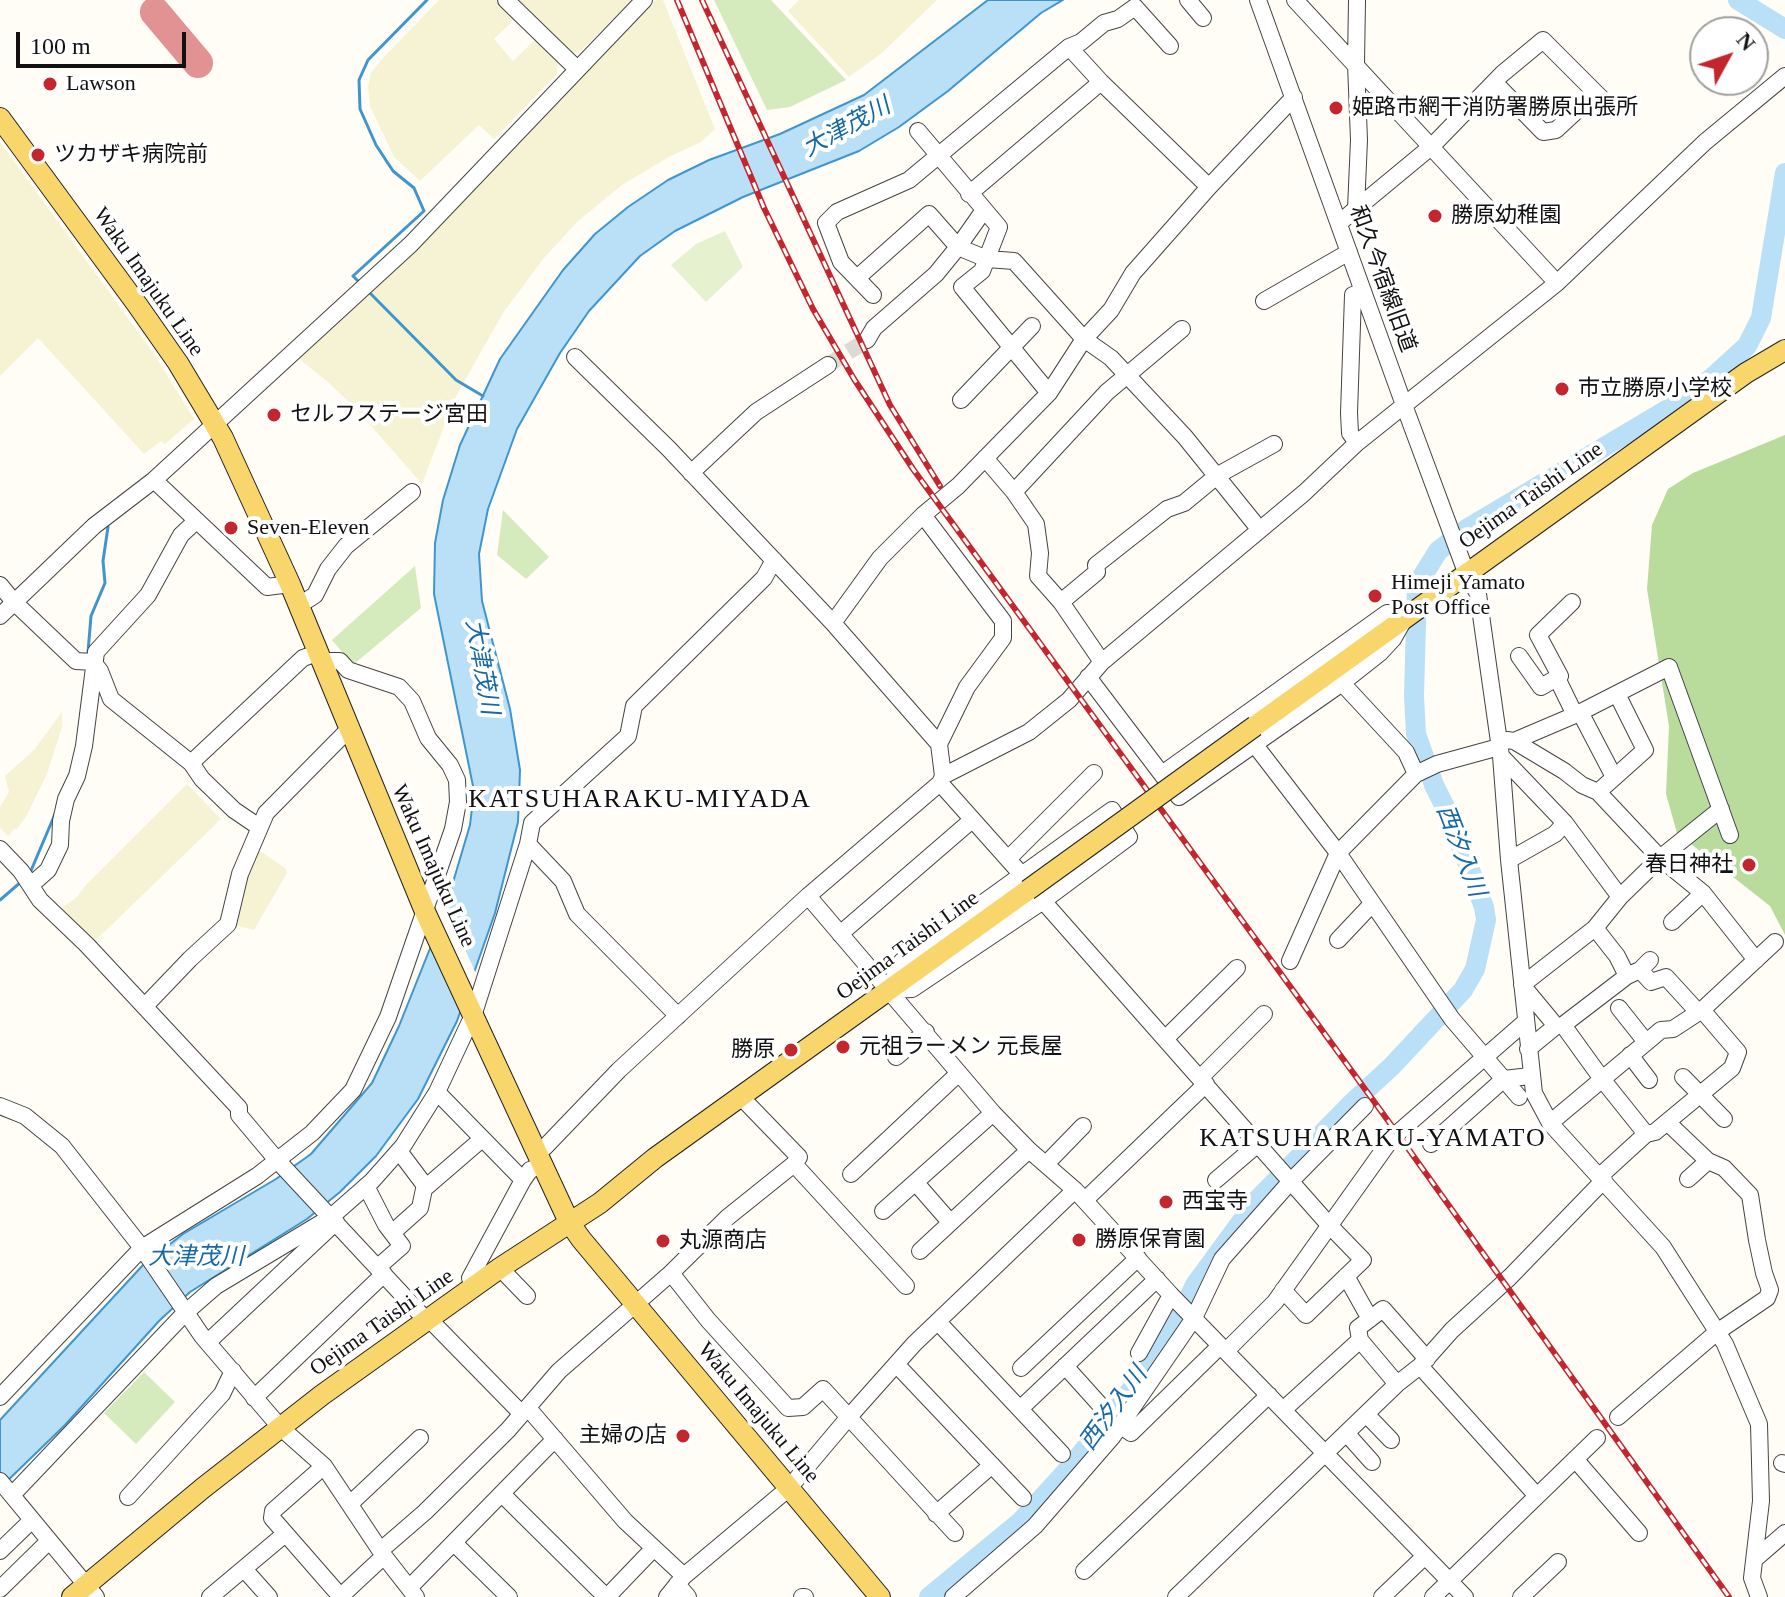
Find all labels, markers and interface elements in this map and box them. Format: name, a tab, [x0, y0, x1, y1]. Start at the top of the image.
scale bar	[20, 16, 190, 66]
north arrow	[1689, 16, 1769, 96]
text: N	[1732, 27, 1761, 56]
text: 100 m	[30, 33, 91, 59]
place label: Lawson	[66, 71, 136, 97]
marker: Lawson	[41, 75, 59, 93]
water label: 大津茂川	[798, 92, 896, 164]
place label: 姫路市網干消防署勝原出張所	[1352, 95, 1638, 121]
marker: 姫路市網干消防署勝原出張所	[1327, 99, 1345, 117]
place label: ツカザキ病院前	[54, 142, 208, 168]
marker: ツカザキ病院前	[29, 146, 47, 164]
street label: 和久今宿線旧道	[1343, 202, 1421, 356]
street label: Waku Imajuku Line	[87, 203, 209, 361]
place label: 勝原幼稚園	[1451, 203, 1561, 229]
marker: 勝原幼稚園	[1426, 207, 1444, 225]
place label: 市立勝原小学校	[1578, 376, 1732, 402]
marker: 市立勝原小学校	[1553, 380, 1571, 398]
place label: セルフステージ宮田	[290, 402, 488, 428]
marker: セルフステージ宮田	[265, 406, 283, 424]
street label: Oejima Taishi Line	[1454, 437, 1608, 555]
place label: Seven-Eleven	[247, 515, 369, 541]
marker: Seven-Eleven	[222, 519, 240, 537]
place label: Himeji Yamato Post Office	[1391, 570, 1525, 622]
marker: Himeji Yamato Post Office	[1366, 587, 1384, 605]
water label: 大津茂川	[458, 617, 504, 717]
street label: Waku Imajuku Line	[385, 781, 481, 951]
district label: KATSUHARAKU-MIYADA	[468, 784, 812, 816]
water label: 西汐入川	[1429, 801, 1491, 901]
place label: 春日神社	[1645, 852, 1733, 878]
marker: 春日神社	[1740, 856, 1758, 874]
street label: Oejima Taishi Line	[832, 885, 984, 1007]
place label: 元祖ラーメン 元長屋	[859, 1034, 1062, 1060]
place label: 勝原	[731, 1037, 775, 1063]
marker: 元祖ラーメン 元長屋	[834, 1038, 852, 1056]
marker: 勝原	[782, 1041, 800, 1059]
district label: KATSUHARAKU-YAMATO	[1199, 1123, 1547, 1155]
place label: 西宝寺	[1182, 1189, 1248, 1215]
marker: 西宝寺	[1157, 1193, 1175, 1211]
place label: 勝原保育園	[1095, 1227, 1205, 1253]
place label: 丸源商店	[679, 1228, 767, 1254]
marker: 勝原保育園	[1070, 1231, 1088, 1249]
marker: 丸源商店	[654, 1232, 672, 1250]
water label: 大津茂川	[148, 1244, 244, 1272]
street label: Oejima Taishi Line	[305, 1264, 459, 1382]
street label: Waku Imajuku Line	[692, 1337, 824, 1489]
water label: 西汐入川	[1074, 1362, 1154, 1456]
place label: 主婦の店	[579, 1423, 667, 1449]
marker: 主婦の店	[674, 1427, 692, 1445]

